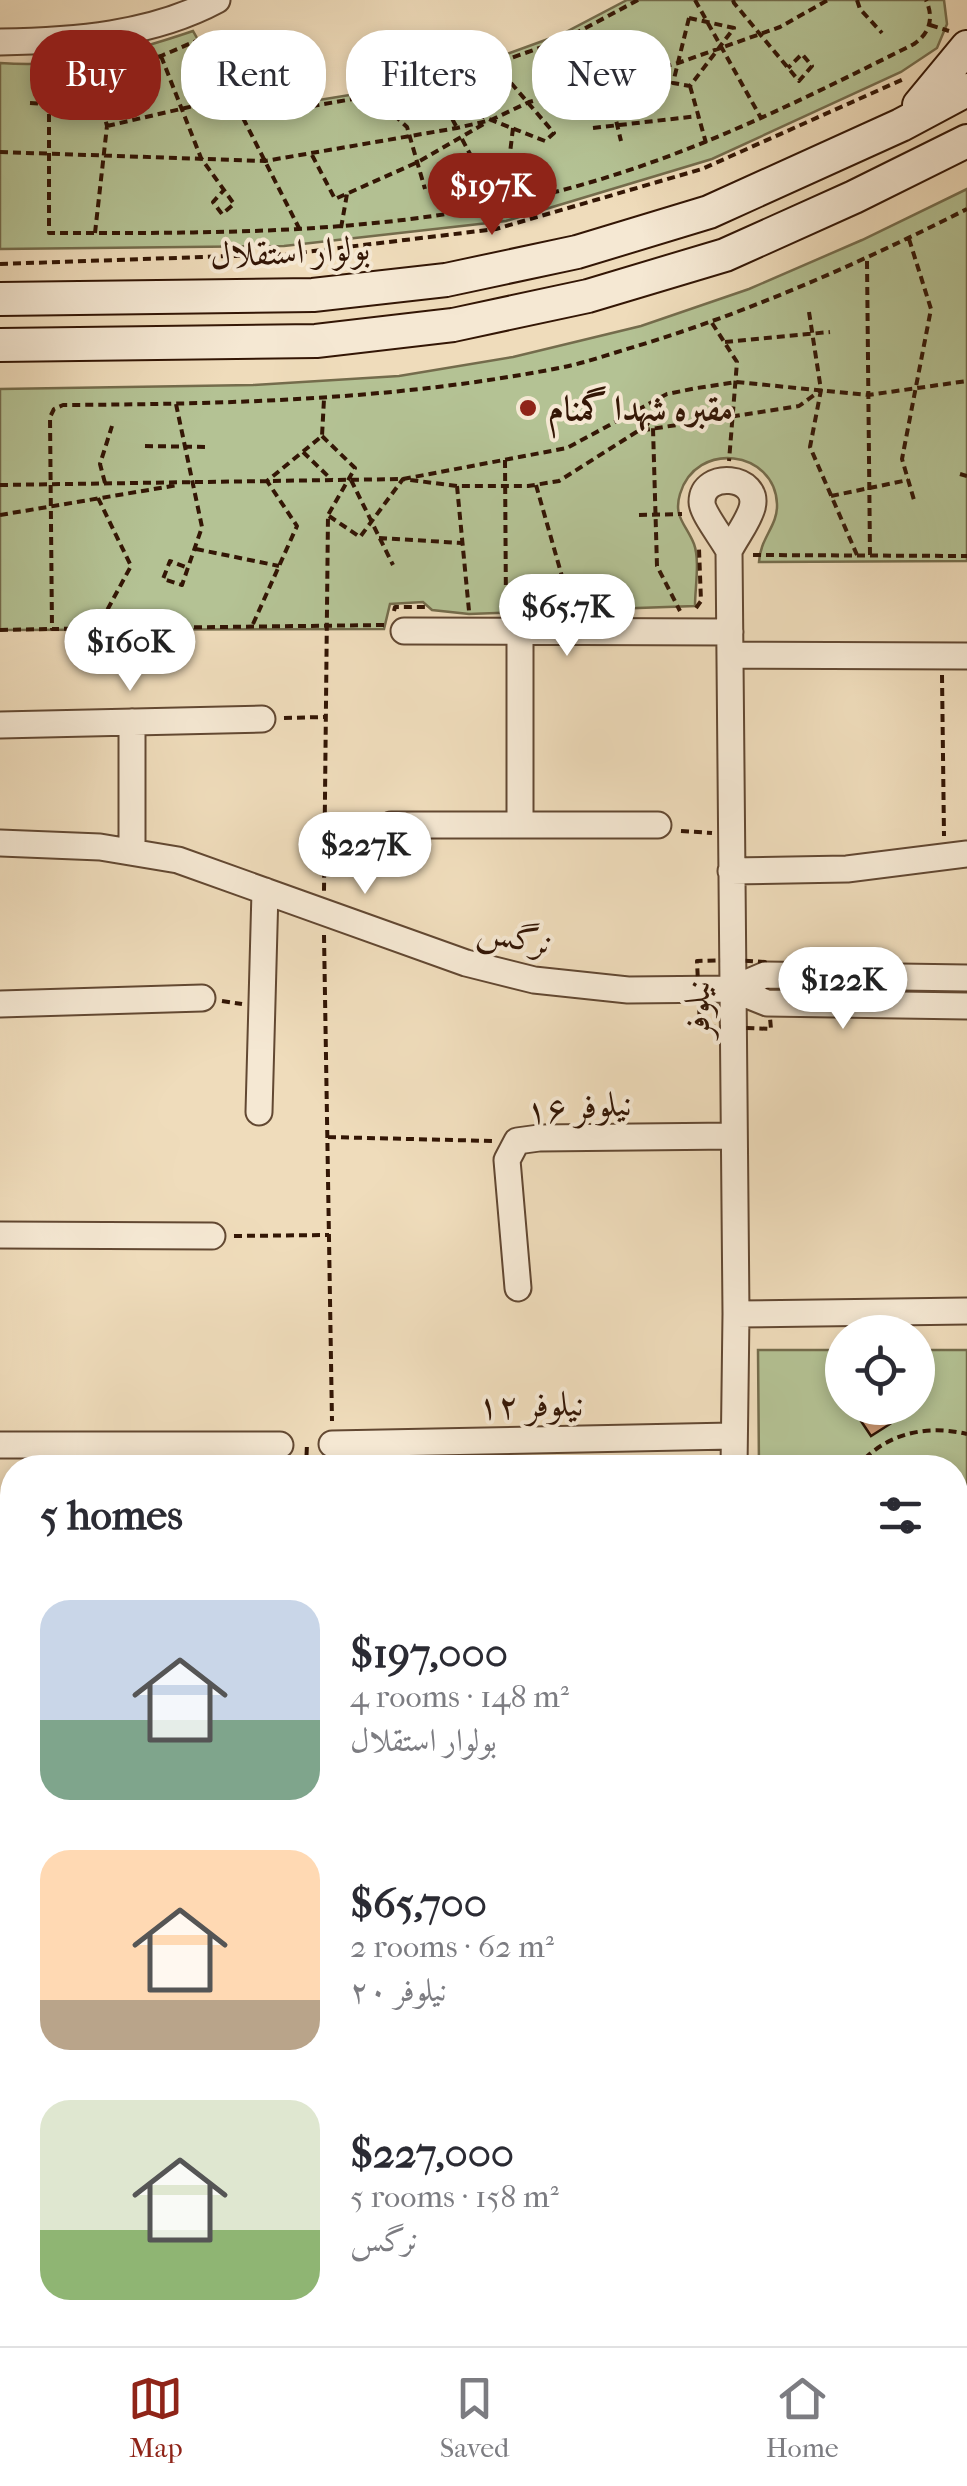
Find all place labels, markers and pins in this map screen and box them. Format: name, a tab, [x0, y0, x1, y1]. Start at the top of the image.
pin: $197K	[422, 153, 562, 238]
place label: مقبره شهدا گمنام	[548, 386, 733, 439]
marker: مقبره شهدا گمنام	[517, 397, 539, 419]
pin: $65.7K	[486, 574, 648, 659]
pin: $160K	[60, 609, 200, 694]
pin: $227K	[295, 812, 435, 897]
pin: $122K	[773, 947, 913, 1032]

